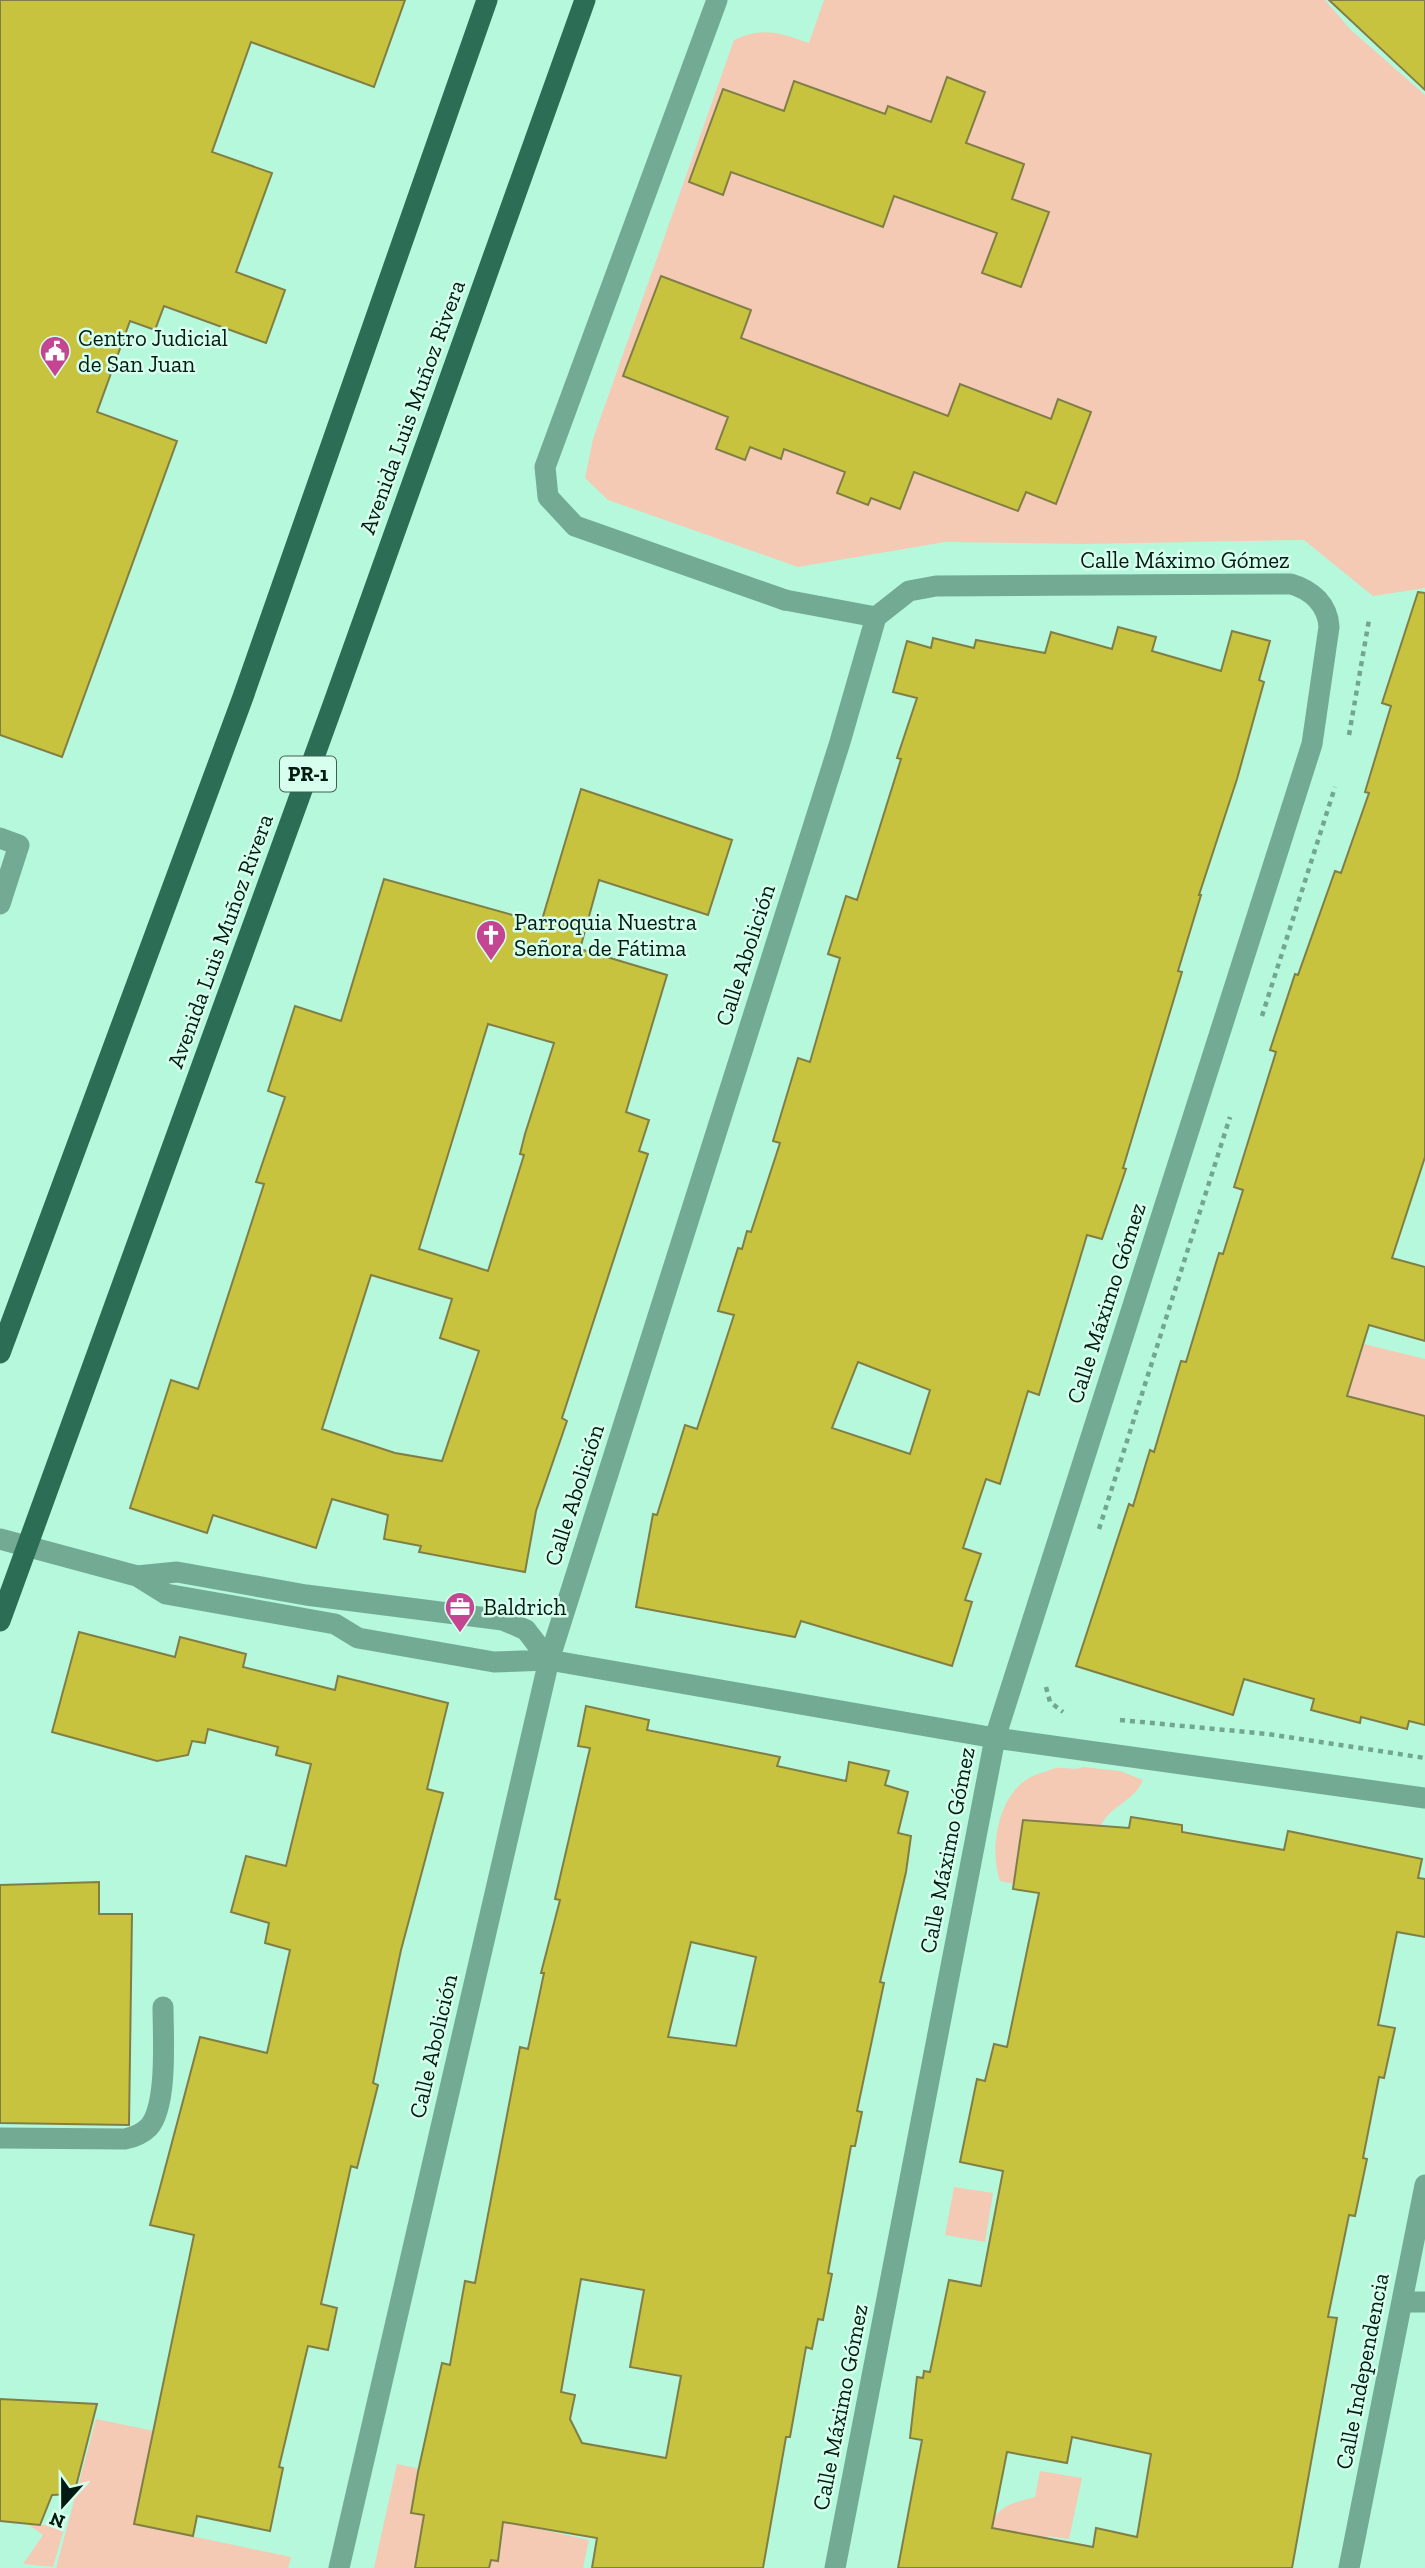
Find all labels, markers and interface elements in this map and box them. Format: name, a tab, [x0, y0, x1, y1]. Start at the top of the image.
street label: Avenida Luis Muñoz Rivera	[353, 276, 471, 538]
place label: Centro Judicial de San Juan	[78, 324, 228, 378]
public building icon: Centro Judicial de San Juan	[38, 334, 72, 378]
street label: Calle Máximo Gómez	[1080, 546, 1290, 574]
road number: PR-1	[280, 756, 336, 792]
street label: Avenida Luis Muñoz Rivera	[161, 810, 279, 1072]
street label: Calle Abolición	[709, 881, 781, 1029]
place label: Parroquia Nuestra Señora de Fátima	[514, 908, 697, 962]
church icon: Parroquia Nuestra Señora de Fátima	[474, 918, 508, 962]
street label: Calle Máximo Gómez	[1060, 1199, 1152, 1407]
street label: Calle Abolición	[538, 1421, 610, 1569]
office icon: Baldrich	[443, 1590, 477, 1634]
place label: Baldrich	[483, 1593, 566, 1621]
street label: Calle Máximo Gómez	[913, 1744, 981, 1956]
street label: Calle Abolición	[403, 1971, 463, 2121]
street label: Calle Independencia	[1329, 2270, 1395, 2472]
street label: Calle Máximo Gómez	[806, 2301, 874, 2513]
north arrow	[28, 2470, 98, 2540]
text: N	[46, 2507, 68, 2534]

